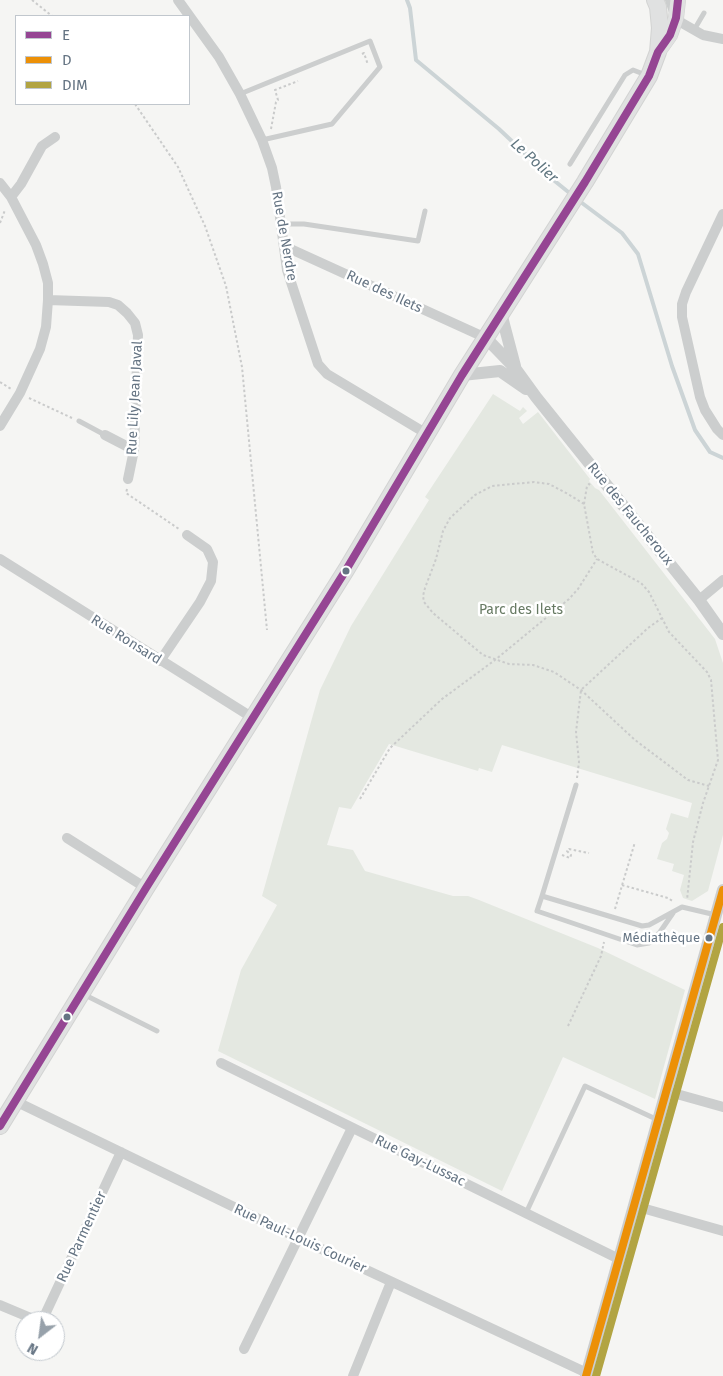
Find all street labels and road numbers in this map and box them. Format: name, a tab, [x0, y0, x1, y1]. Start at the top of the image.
street label: Rue de Nerdre	[268, 190, 300, 282]
street label: Rue des Ilets	[343, 267, 425, 317]
street label: Rue Lily Jean Javal	[124, 340, 146, 456]
street label: Rue des Faucheroux	[584, 460, 676, 568]
street label: Rue Ronsard	[88, 612, 164, 668]
street label: Rue Gay-Lussac	[372, 1132, 468, 1190]
street label: Rue Parmentier	[54, 1189, 110, 1285]
street label: Rue Paul-Louis Courier	[231, 1201, 369, 1277]

